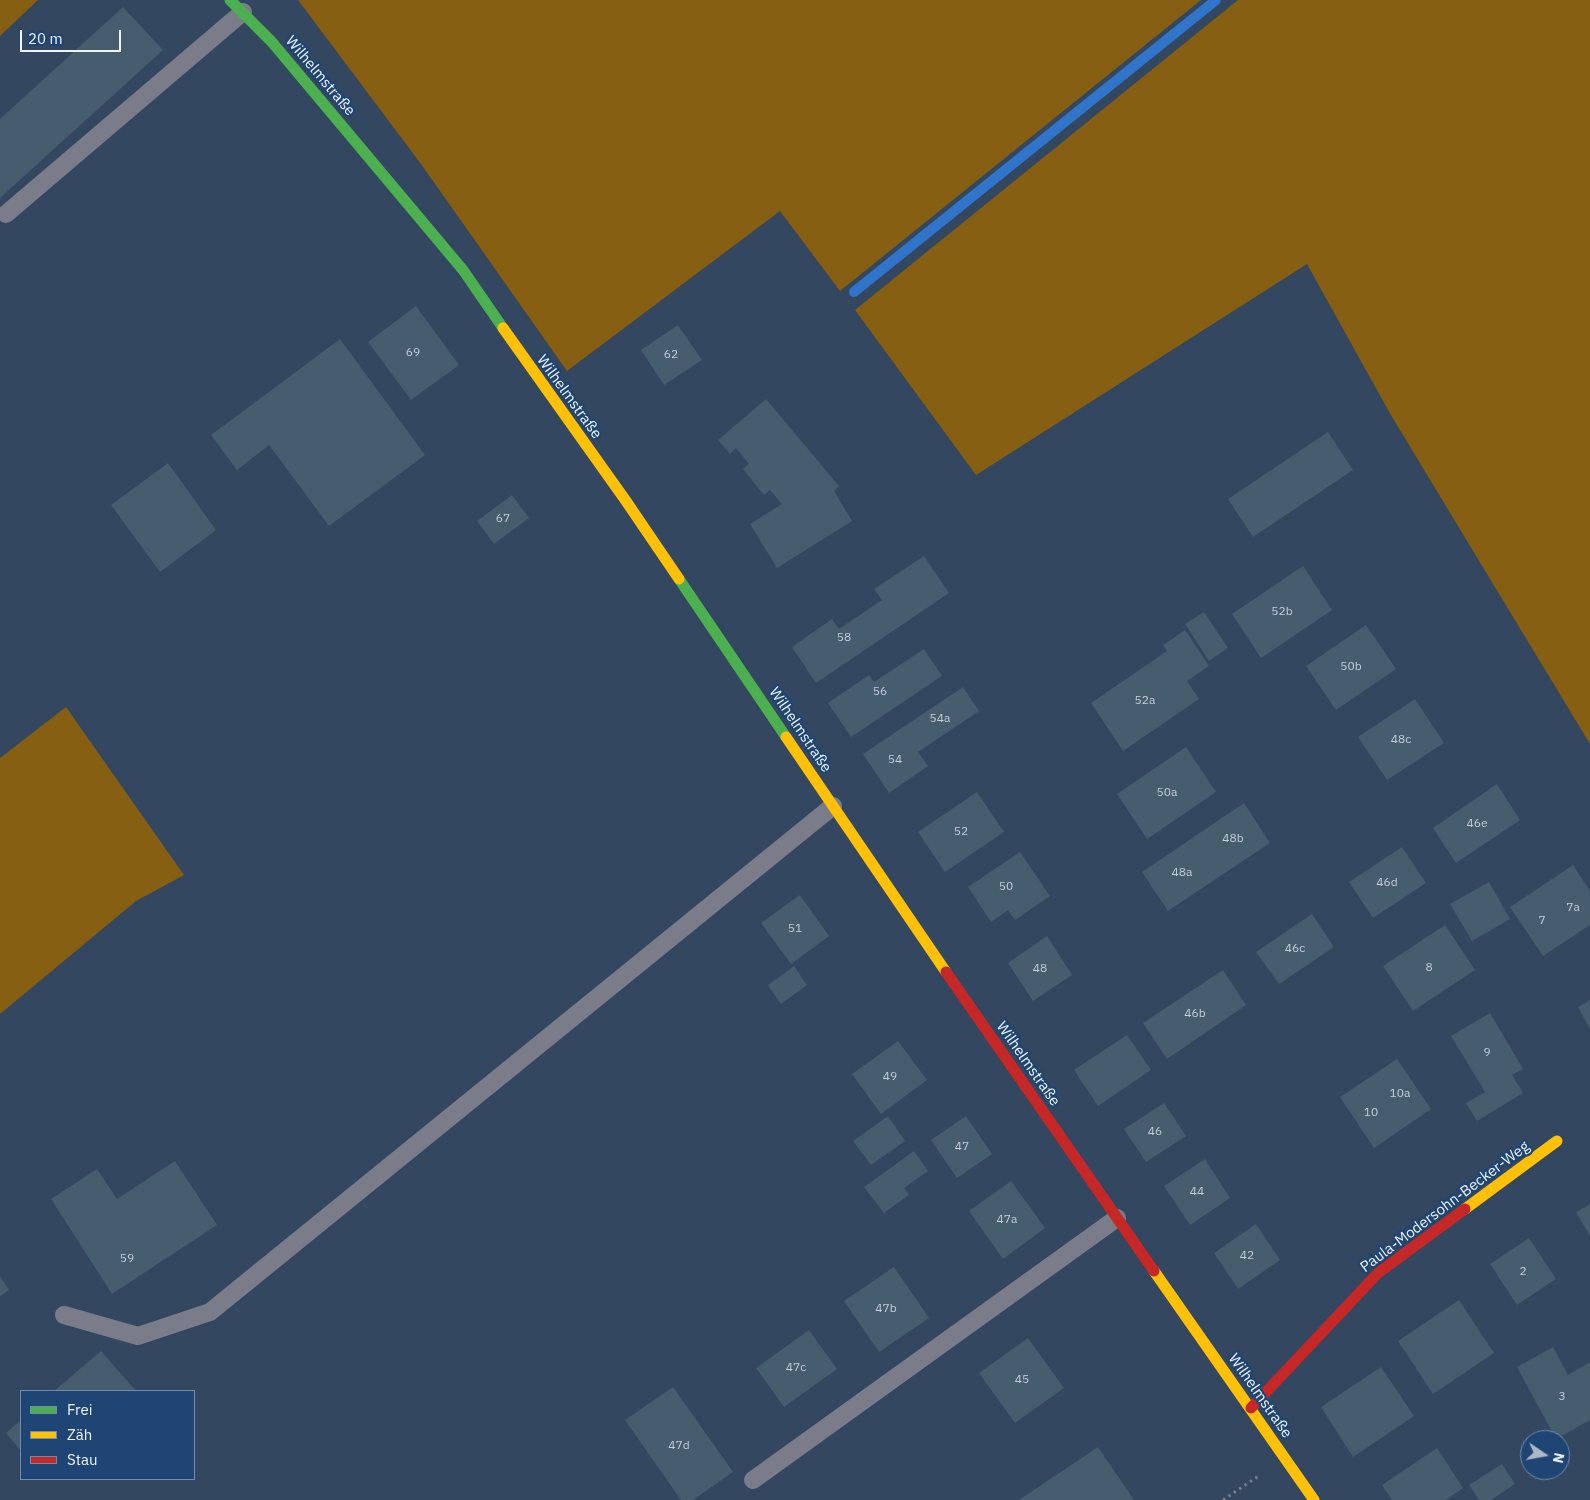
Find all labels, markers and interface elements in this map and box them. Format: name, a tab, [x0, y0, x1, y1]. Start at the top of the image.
scale bar	[22, 20, 124, 52]
text: 20 m	[28, 29, 63, 48]
street label: Wilhelmstraße	[281, 32, 359, 120]
house number: 69	[406, 346, 420, 360]
house number: 62	[664, 348, 678, 362]
street label: Wilhelmstraße	[533, 352, 605, 442]
house number: 67	[496, 512, 510, 526]
house number: 52b	[1271, 605, 1293, 619]
house number: 58	[837, 631, 851, 645]
house number: 50b	[1340, 660, 1362, 674]
street label: Wilhelmstraße	[765, 684, 835, 776]
house number: 56	[873, 685, 887, 699]
house number: 52a	[1135, 694, 1155, 708]
house number: 54a	[930, 712, 950, 726]
house number: 48c	[1391, 733, 1411, 747]
house number: 54	[888, 753, 902, 767]
house number: 50a	[1157, 786, 1177, 800]
house number: 46e	[1467, 817, 1487, 831]
house number: 52	[954, 825, 968, 839]
house number: 48b	[1222, 832, 1244, 846]
house number: 48a	[1172, 866, 1192, 880]
house number: 46d	[1376, 876, 1398, 890]
house number: 50	[999, 880, 1013, 894]
house number: 7a	[1566, 901, 1580, 915]
house number: 7	[1538, 914, 1546, 928]
house number: 51	[788, 922, 802, 936]
house number: 46c	[1285, 942, 1305, 956]
house number: 8	[1425, 961, 1433, 975]
house number: 48	[1033, 962, 1047, 976]
house number: 46b	[1184, 1007, 1206, 1021]
street label: Wilhelmstraße	[992, 1018, 1064, 1110]
house number: 9	[1483, 1046, 1491, 1060]
house number: 49	[883, 1070, 897, 1084]
house number: 10a	[1390, 1087, 1410, 1101]
house number: 10	[1364, 1106, 1378, 1120]
house number: 46	[1148, 1125, 1162, 1139]
street label: Paula-Modersohn-Becker-Weg	[1357, 1138, 1533, 1276]
house number: 47	[955, 1140, 969, 1154]
house number: 44	[1190, 1185, 1204, 1199]
house number: 47a	[997, 1213, 1017, 1227]
house number: 42	[1240, 1249, 1254, 1263]
house number: 59	[120, 1252, 134, 1266]
house number: 2	[1519, 1265, 1527, 1279]
house number: 47b	[875, 1302, 897, 1316]
street label: Wilhelmstraße	[1224, 1350, 1296, 1442]
house number: 47c	[786, 1361, 806, 1375]
house number: 45	[1015, 1373, 1029, 1387]
legend	[20, 1390, 195, 1480]
house number: 3	[1558, 1390, 1566, 1404]
text: Frei	[67, 1400, 93, 1419]
text: Zäh	[67, 1425, 92, 1444]
north arrow	[1520, 1430, 1570, 1480]
house number: 47d	[668, 1439, 690, 1453]
text: Stau	[67, 1450, 98, 1469]
text: N	[1549, 1451, 1569, 1465]

